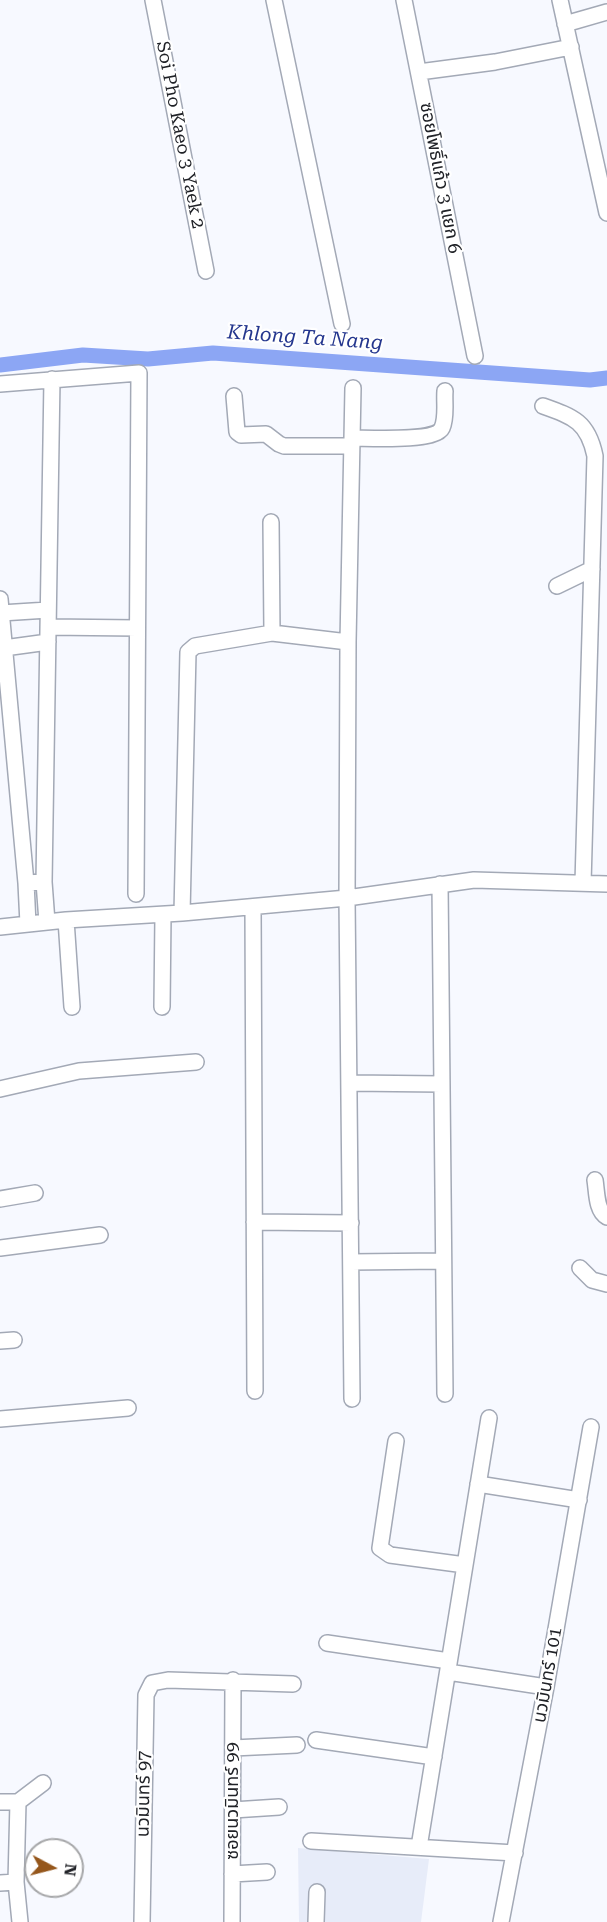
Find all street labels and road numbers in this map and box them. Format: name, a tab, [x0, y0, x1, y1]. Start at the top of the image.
street label: Soi Pho Kaeo 3 Yaek 2	[151, 39, 209, 231]
street label: ซอยโพธิ์แก้ว 3 แยก 6	[415, 101, 465, 255]
street label: นวมินทร์ 101	[529, 1626, 567, 1724]
street label: ซอยนวมินทร์ 99	[222, 1742, 244, 1860]
street label: นวมินทร์ 97	[132, 1751, 156, 1837]

